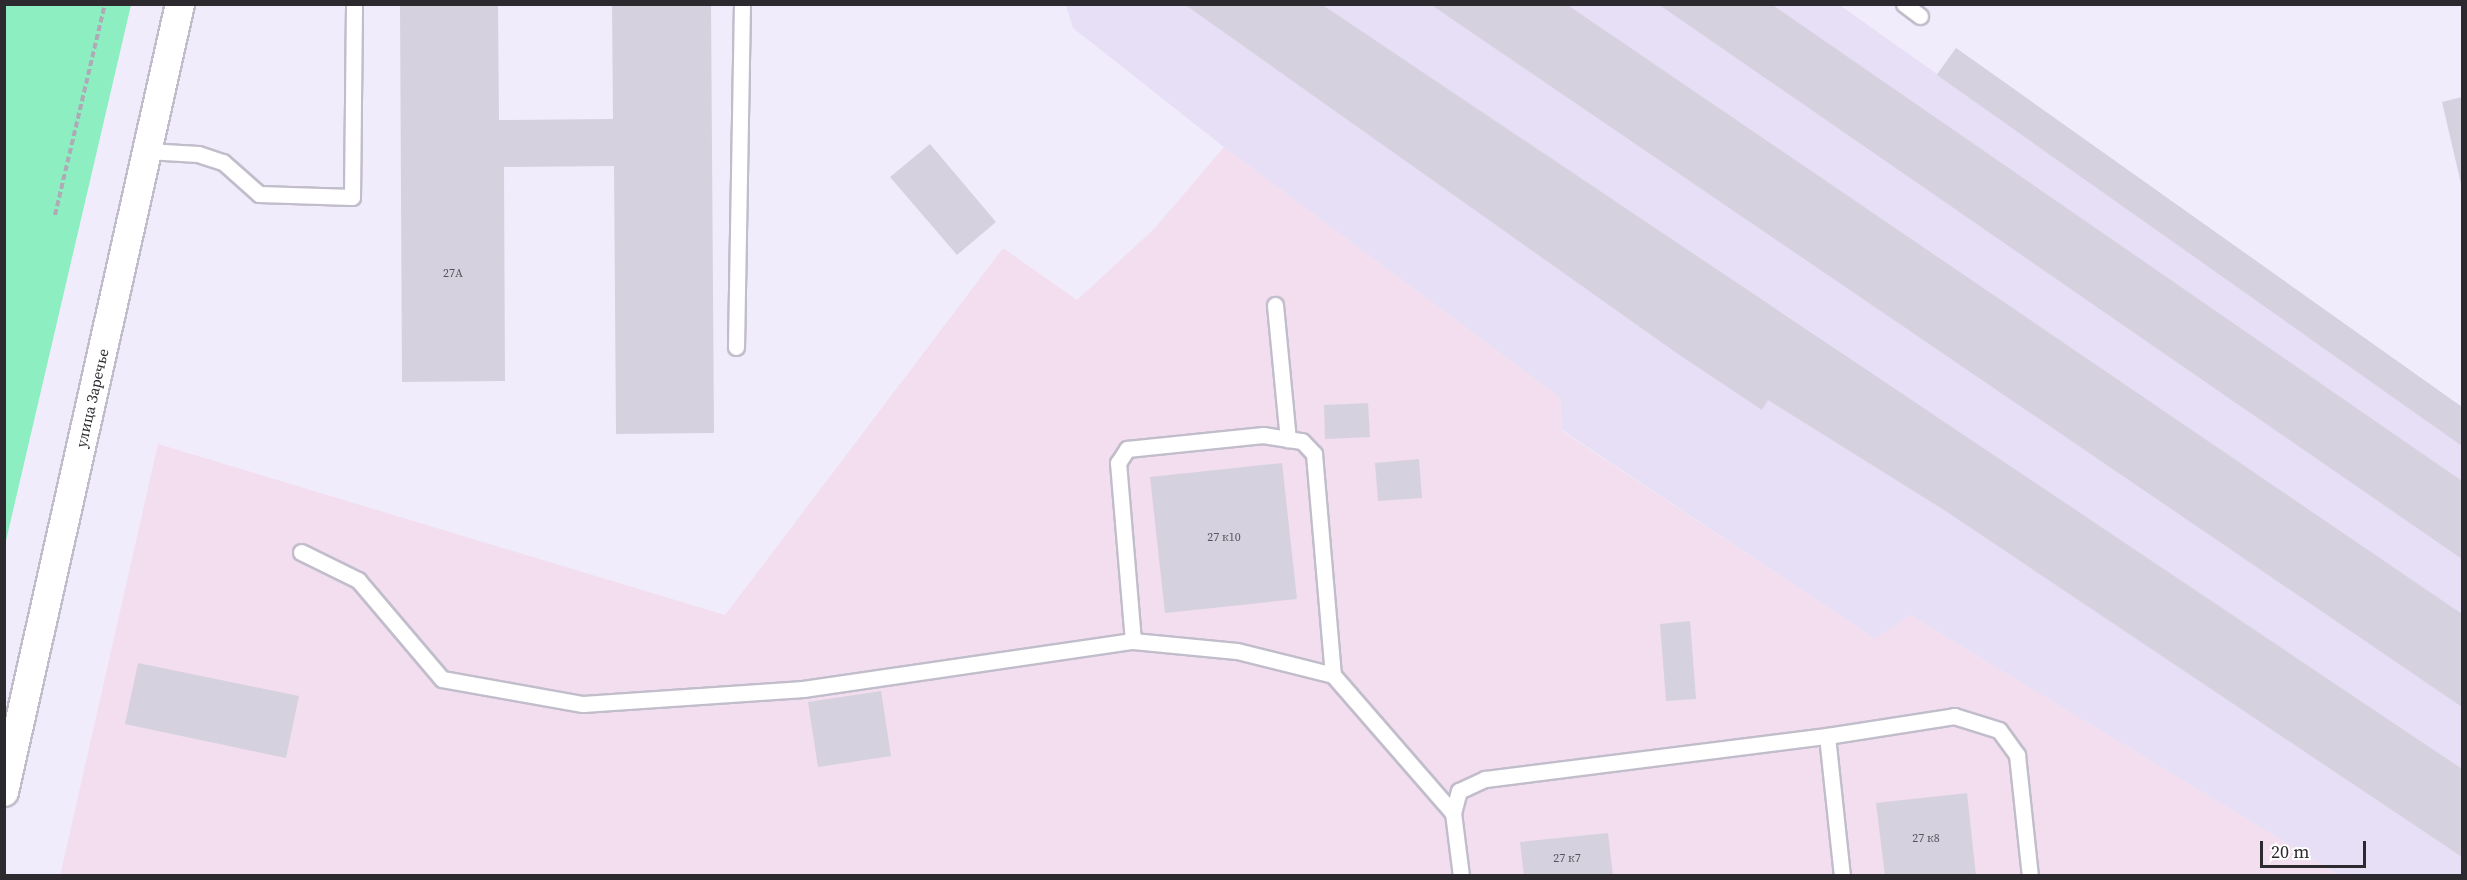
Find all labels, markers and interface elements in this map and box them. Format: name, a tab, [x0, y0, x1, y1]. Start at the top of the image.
house number: 27А	[443, 267, 463, 281]
street label: улица Заречье	[72, 347, 112, 449]
house number: 27 к10	[1207, 531, 1241, 545]
scale bar	[2263, 829, 2370, 867]
house number: 27 к8	[1912, 832, 1940, 846]
text: 20 m	[2271, 839, 2309, 864]
house number: 27 к7	[1553, 852, 1581, 866]

